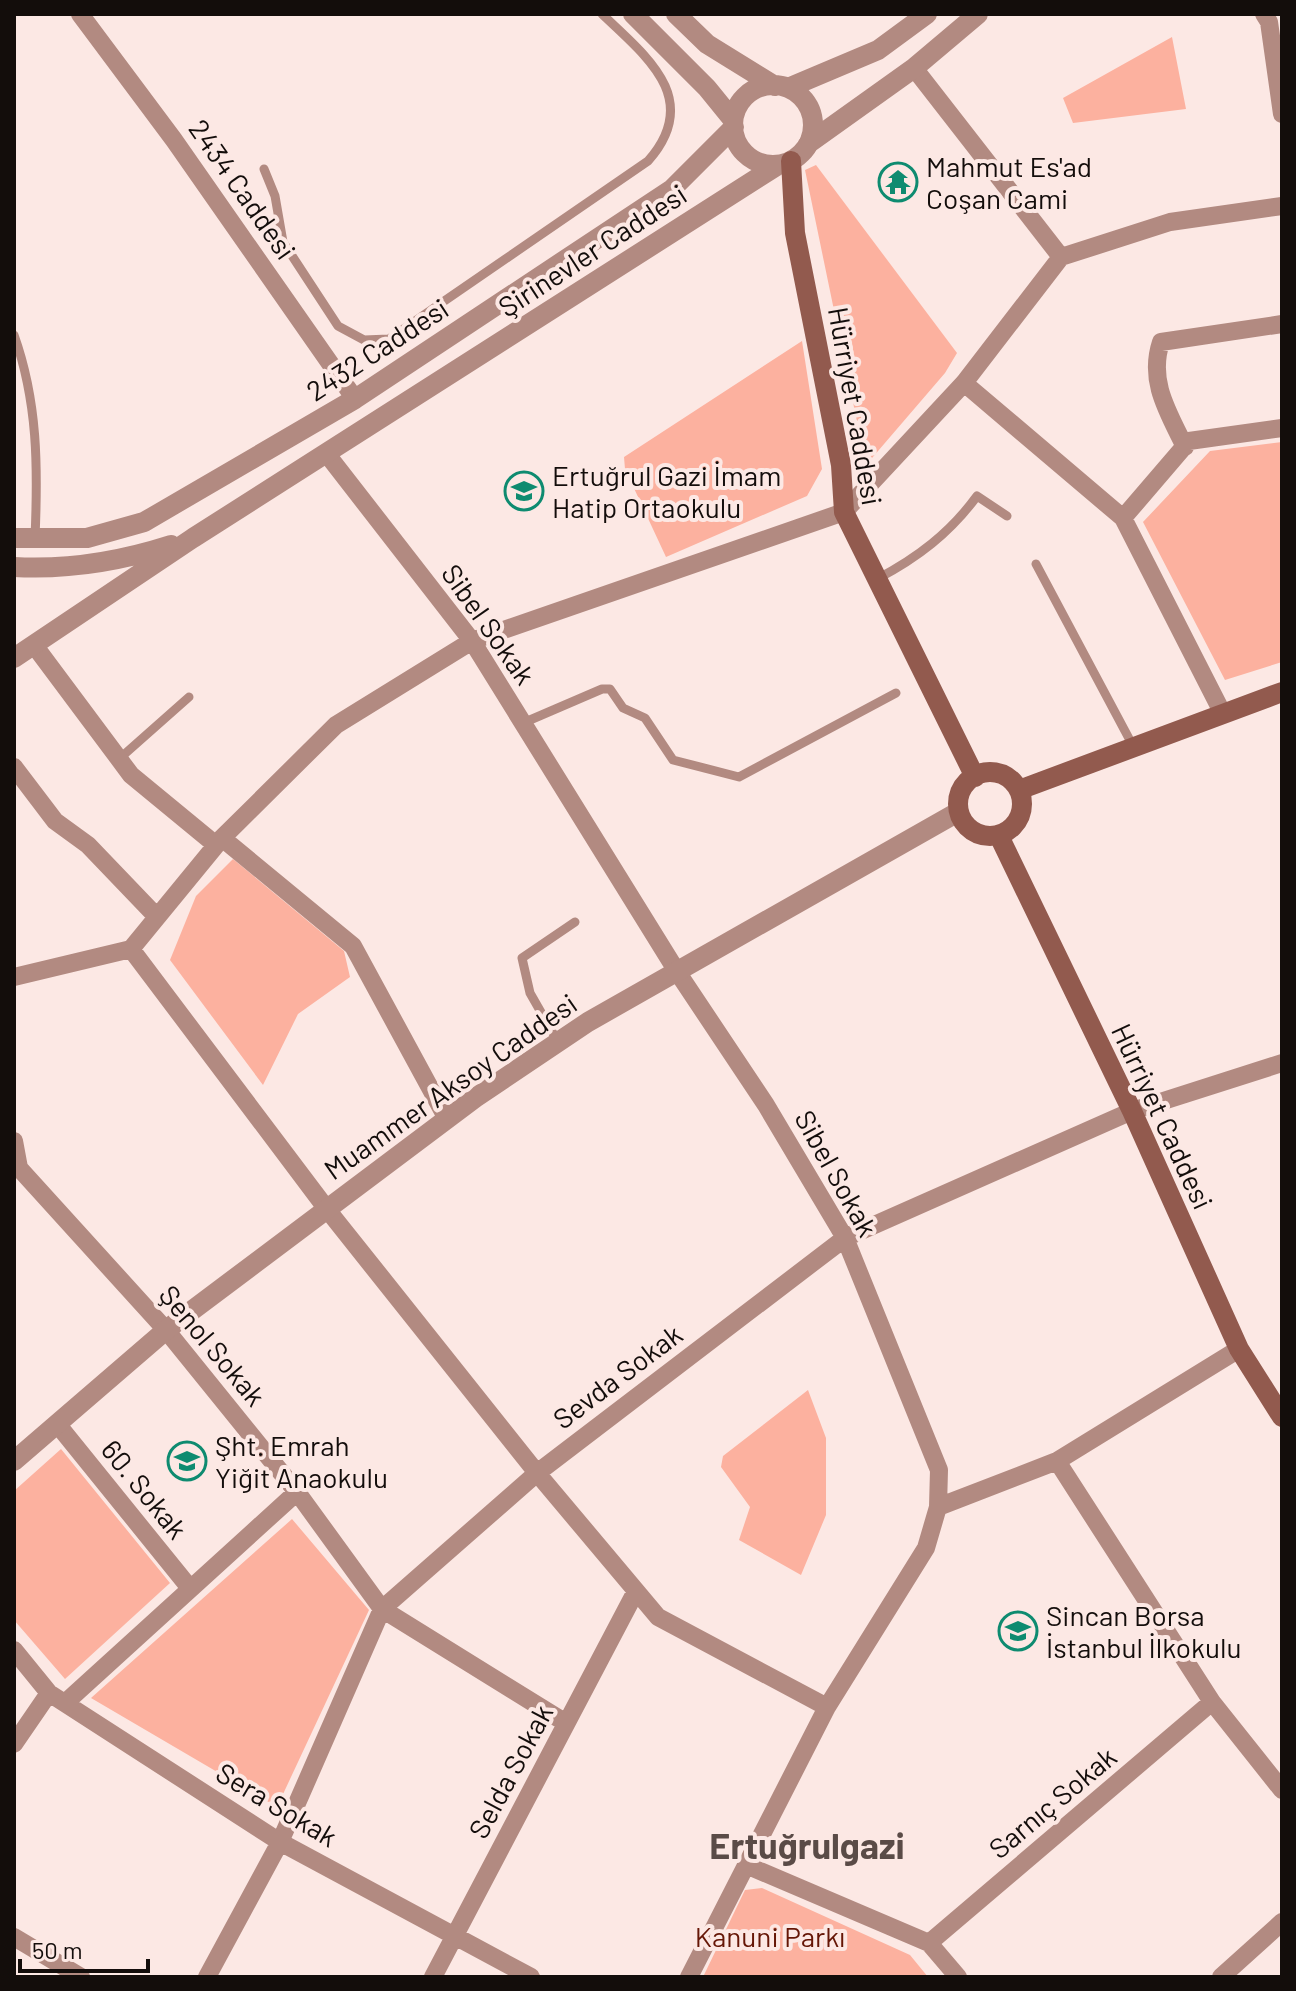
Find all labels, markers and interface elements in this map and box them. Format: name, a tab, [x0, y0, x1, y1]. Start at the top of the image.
street label: 2434 Caddesi	[182, 113, 304, 265]
place label: Mahmut Es'ad Coşan Cami	[926, 149, 1092, 215]
temple icon: Mahmut Es'ad Coşan Cami	[877, 161, 919, 203]
street label: Şirinevler Caddesi	[491, 176, 693, 324]
street label: 2432 Caddesi	[300, 291, 454, 407]
street label: Hürriyet Caddesi	[822, 304, 890, 508]
place label: Ertuğrul Gazi İmam Hatip Ortaokulu	[552, 458, 781, 524]
school or university icon: Ertuğrul Gazi İmam Hatip Ortaokulu	[503, 470, 545, 512]
street label: Sibel Sokak	[435, 557, 543, 691]
street label: Muammer Aksoy Caddesi	[317, 986, 583, 1186]
street label: Hürriyet Caddesi	[1105, 1018, 1221, 1214]
street label: Sibel Sokak	[788, 1104, 886, 1242]
street label: Şenol Sokak	[153, 1278, 273, 1412]
street label: Sevda Sokak	[546, 1316, 688, 1436]
place label: Şht. Emrah Yiğit Anaokulu	[215, 1428, 388, 1494]
street label: 60. Sokak	[95, 1433, 195, 1545]
school or university icon: Şht. Emrah Yiğit Anaokulu	[166, 1440, 208, 1482]
place label: Sincan Borsa İstanbul İlkokulu	[1046, 1598, 1242, 1664]
school or university icon: Sincan Borsa İstanbul İlkokulu	[997, 1610, 1039, 1652]
street label: Selda Sokak	[461, 1698, 559, 1844]
street label: Sarnıç Sokak	[981, 1739, 1123, 1865]
street label: Sera Sokak	[210, 1755, 344, 1853]
district label: Ertuğrulgazi	[709, 1823, 905, 1866]
park label: Kanuni Parkı	[695, 1919, 845, 1953]
scale bar	[20, 1923, 148, 1973]
text: 50 m	[32, 1935, 83, 1964]

